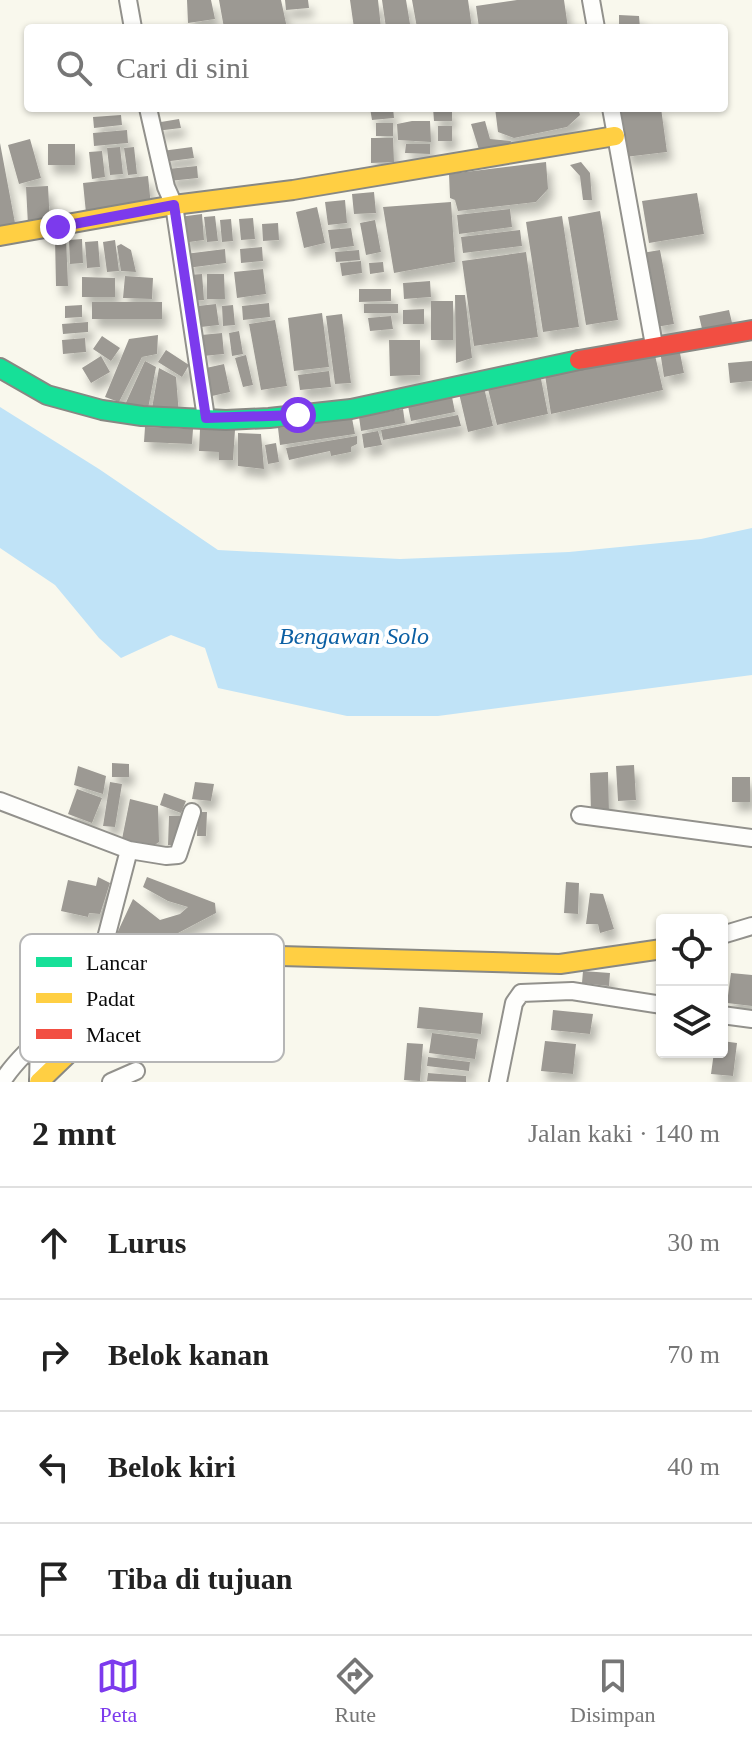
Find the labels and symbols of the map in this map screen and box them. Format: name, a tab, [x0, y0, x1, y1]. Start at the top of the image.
route end	[40, 209, 76, 245]
route start	[280, 397, 316, 433]
water label: Bengawan Solo	[279, 623, 429, 649]
legend	[20, 934, 284, 1062]
text: Lancar	[86, 950, 148, 975]
text: Padat	[86, 986, 135, 1011]
text: Macet	[86, 1022, 141, 1047]

